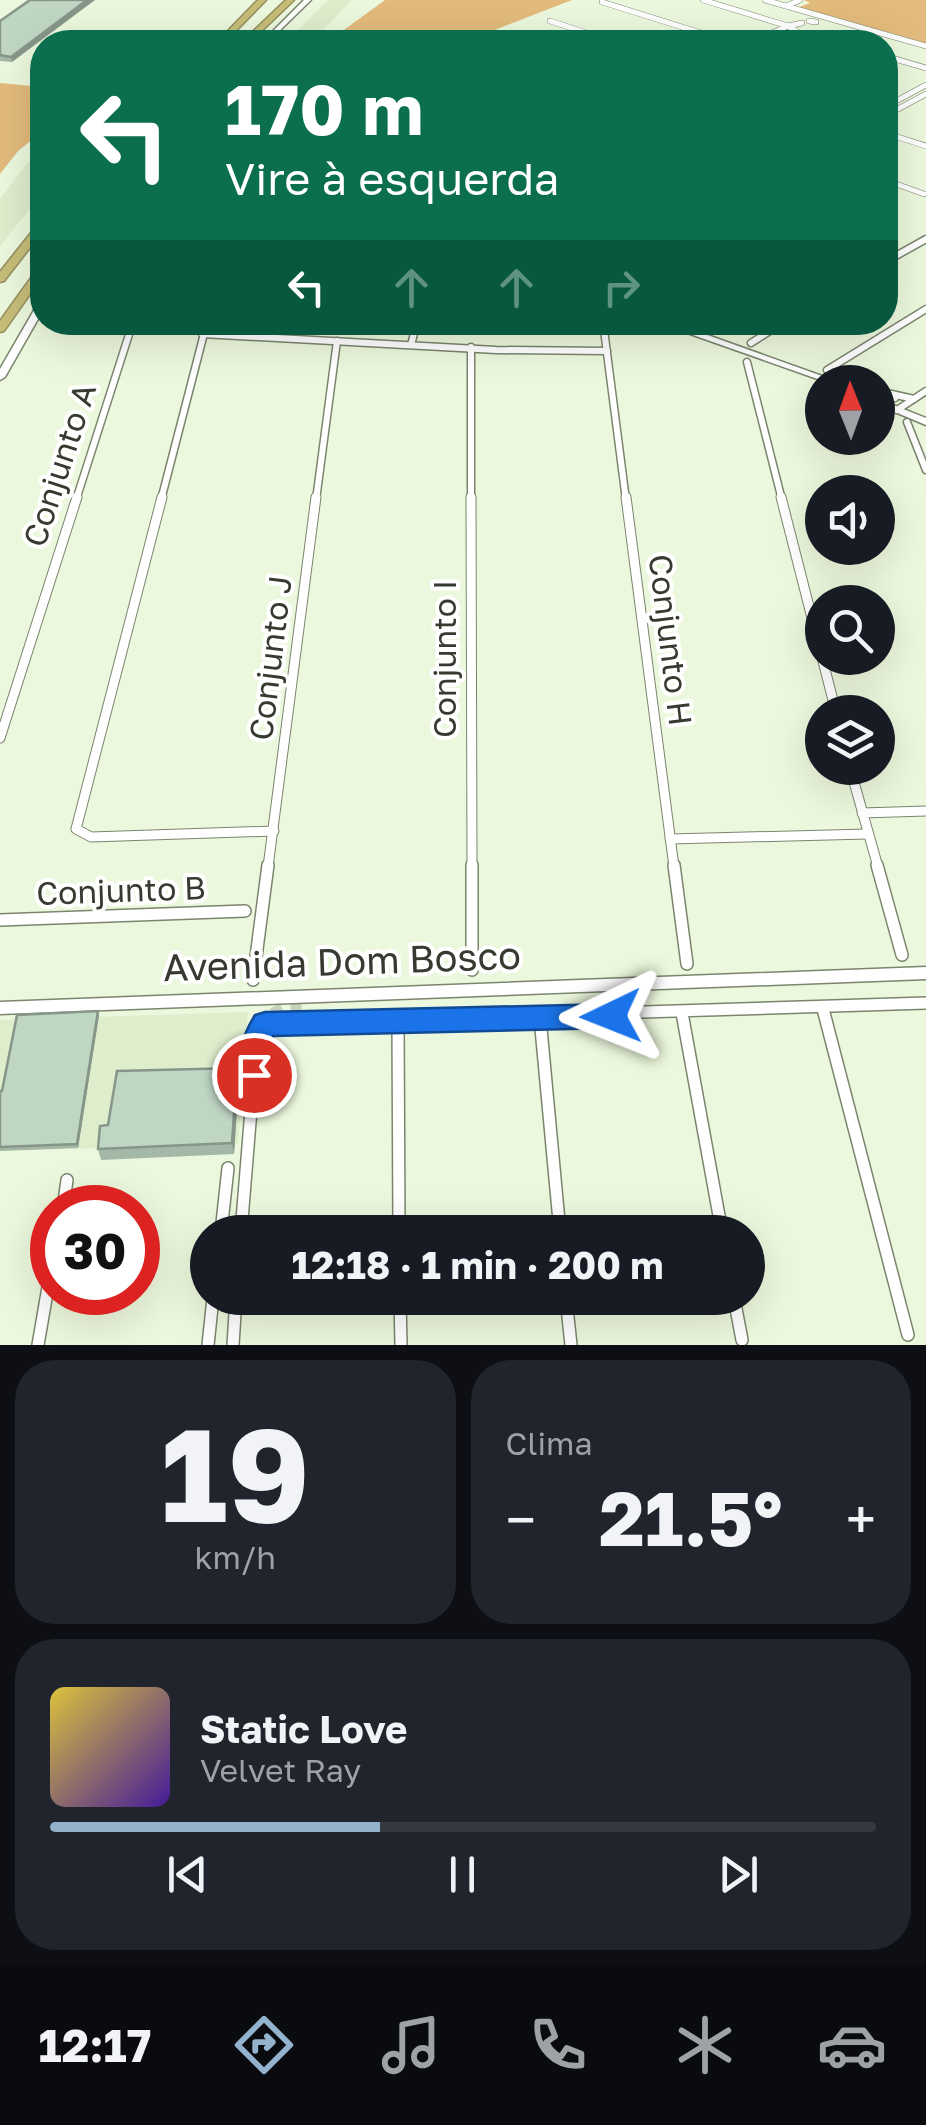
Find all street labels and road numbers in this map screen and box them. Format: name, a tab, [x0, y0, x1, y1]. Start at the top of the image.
street label: Conjunto A	[15, 378, 103, 551]
street label: Conjunto H	[642, 552, 700, 728]
street label: Conjunto J	[241, 573, 299, 742]
street label: Conjunto I	[425, 580, 463, 738]
street label: Conjunto B	[36, 868, 206, 912]
street label: Avenida Dom Bosco	[162, 932, 522, 989]

